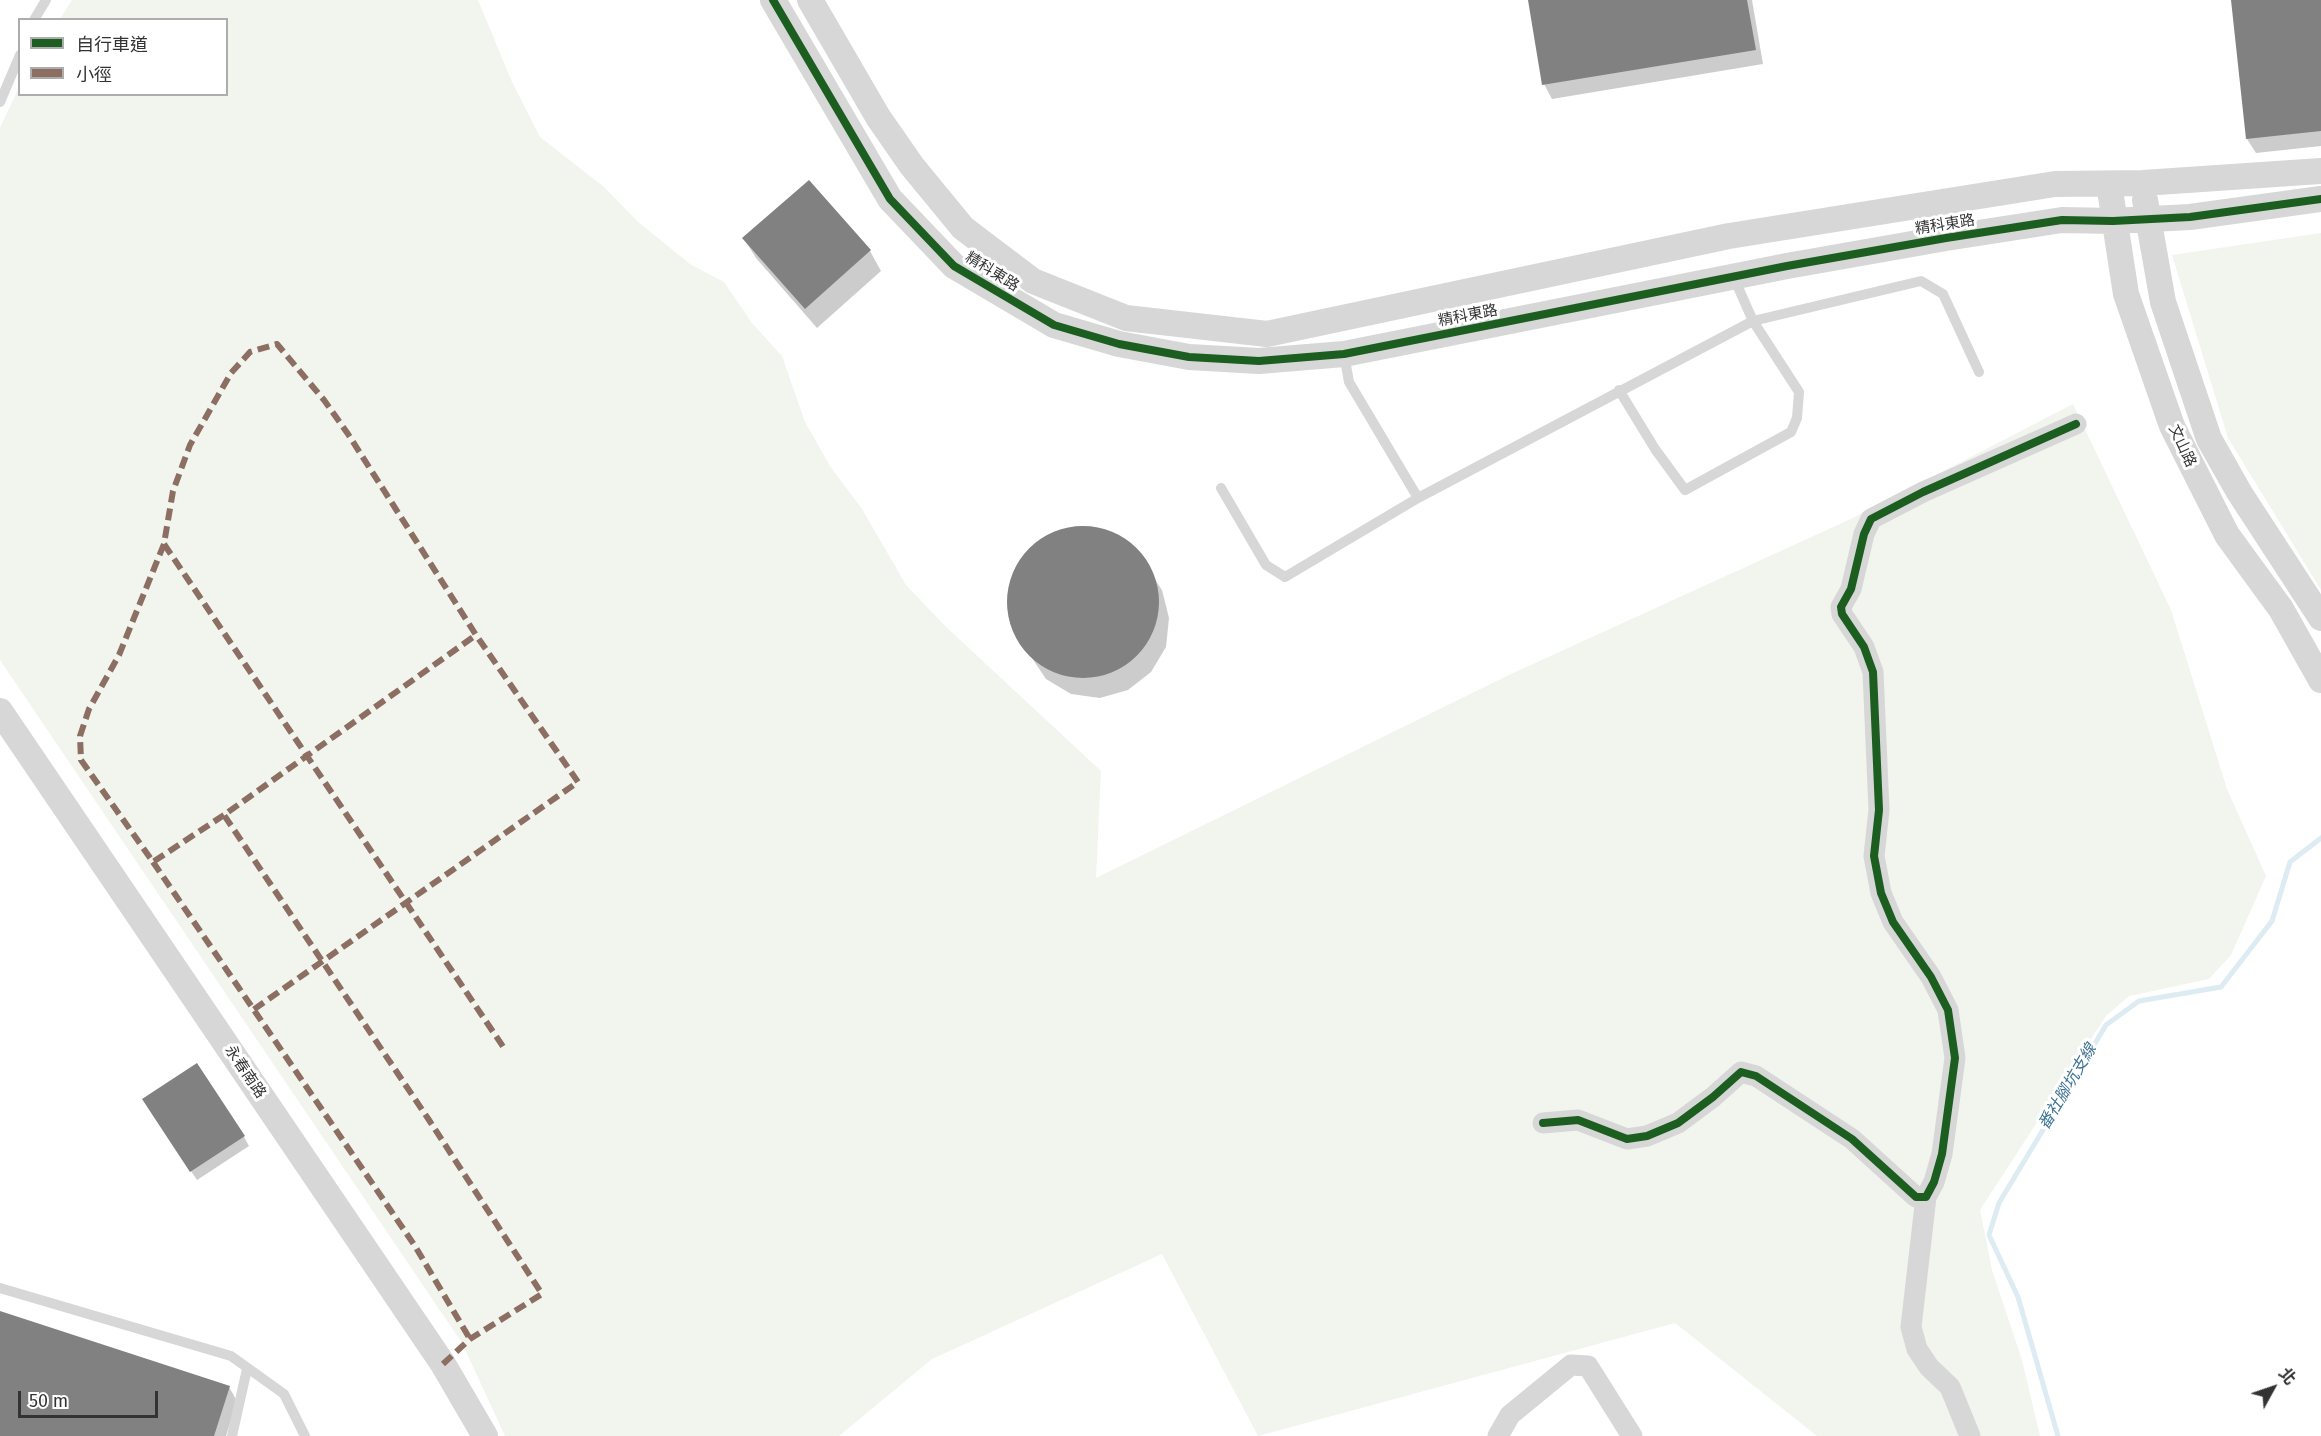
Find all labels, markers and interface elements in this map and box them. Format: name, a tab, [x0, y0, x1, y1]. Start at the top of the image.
legend	[18, 18, 228, 96]
text: 自行車道	[76, 34, 148, 56]
text: 小徑	[76, 64, 112, 86]
street label: 精科東路	[1914, 211, 1976, 239]
street label: 精科東路	[962, 248, 1022, 296]
street label: 精科東路	[1437, 301, 1499, 331]
street label: 文山路	[2164, 422, 2200, 470]
water label: 番社腳坑支線	[2035, 1041, 2101, 1133]
street label: 永春南路	[221, 1042, 269, 1102]
north arrow	[2243, 1358, 2303, 1418]
text: 北	[2275, 1364, 2300, 1388]
scale bar	[21, 1379, 160, 1417]
text: 50 m	[29, 1390, 68, 1412]

